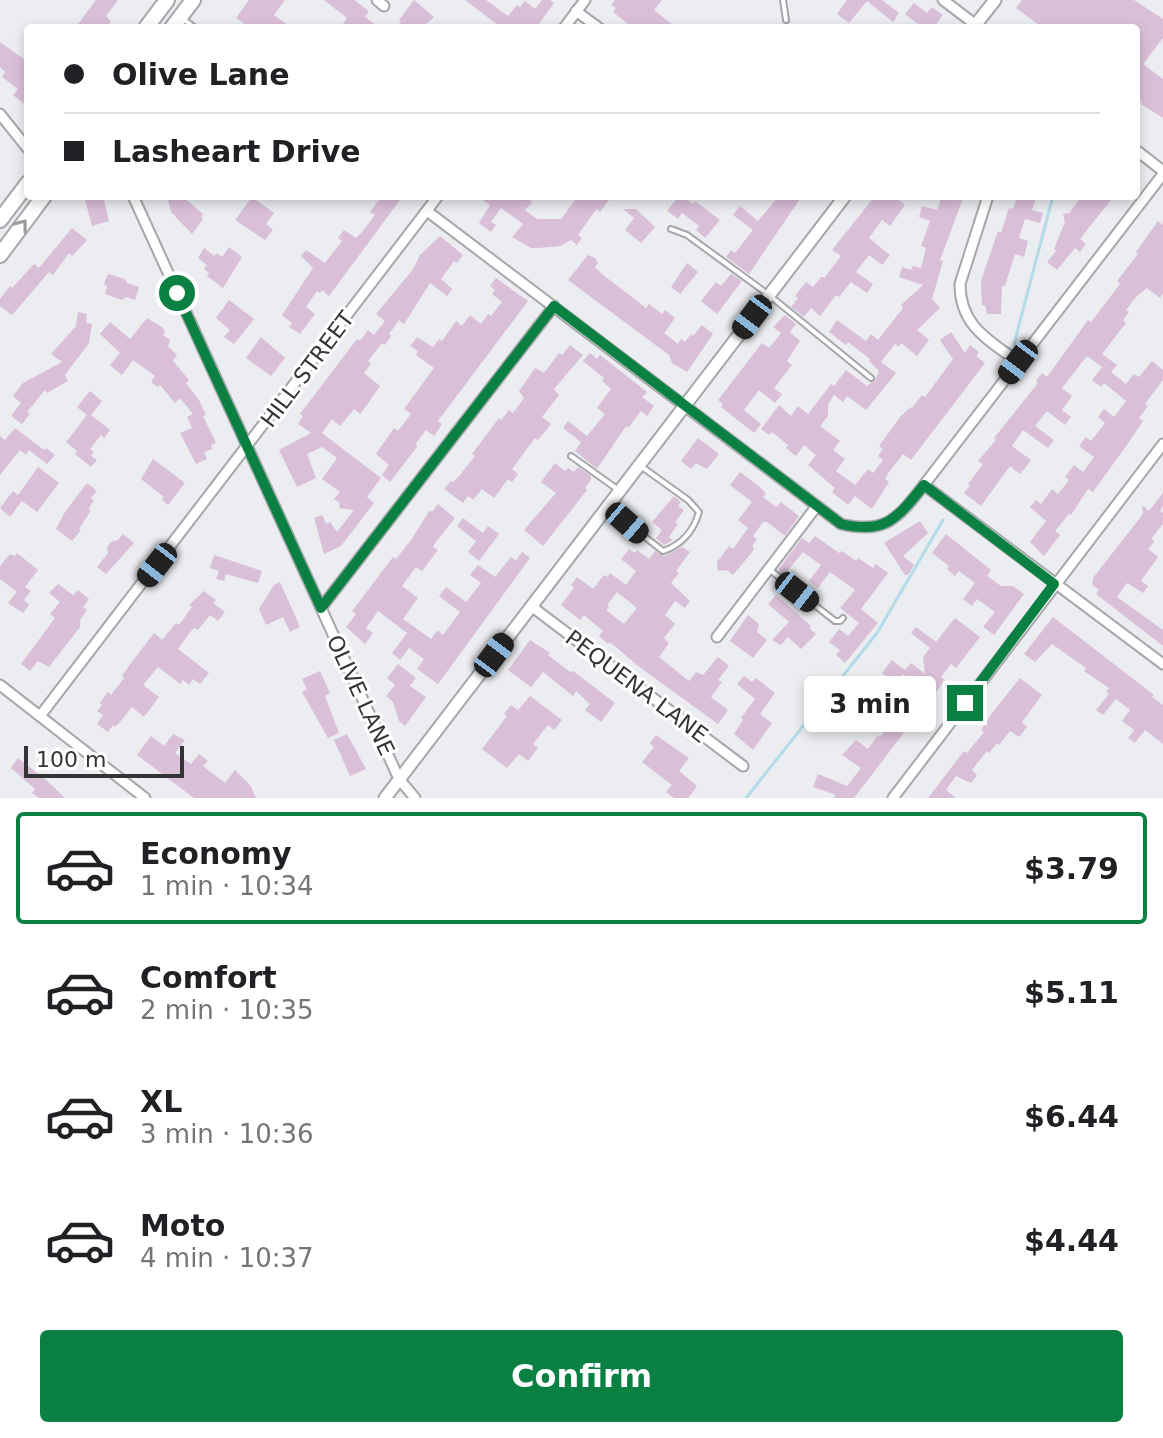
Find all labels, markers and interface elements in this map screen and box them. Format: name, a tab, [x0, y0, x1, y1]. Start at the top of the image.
text: Olive Lane	[112, 57, 289, 92]
text: Lasheart Drive	[112, 134, 361, 169]
one-way arrow	[13, 220, 27, 234]
route start	[159, 275, 195, 311]
car	[728, 291, 776, 343]
street label: HILL STREET	[256, 306, 359, 432]
car	[994, 336, 1042, 388]
car	[601, 498, 653, 548]
car	[133, 539, 181, 591]
car	[771, 568, 823, 616]
street label: PEQUENA LANE	[561, 625, 713, 748]
car	[470, 629, 518, 681]
street label: OLIVE LANE	[322, 631, 399, 759]
callout: 3 min	[805, 675, 937, 731]
route end	[947, 685, 983, 721]
text: 3 min	[829, 689, 911, 719]
scale bar	[24, 742, 184, 778]
text: 100 m	[36, 747, 106, 772]
icon: car	[44, 832, 116, 904]
text: Economy	[140, 836, 292, 871]
text: $3.79	[1024, 851, 1119, 886]
text: 1 min · 10:34	[140, 871, 314, 901]
icon: car	[44, 956, 116, 1028]
text: Comfort	[140, 960, 277, 995]
text: $5.11	[1024, 975, 1119, 1010]
text: 2 min · 10:35	[140, 995, 314, 1025]
icon: car	[44, 1080, 116, 1152]
text: XL	[140, 1084, 182, 1119]
text: $6.44	[1024, 1099, 1119, 1134]
text: 3 min · 10:36	[140, 1119, 314, 1149]
icon: car	[44, 1204, 116, 1276]
text: Moto	[140, 1208, 225, 1243]
text: $4.44	[1024, 1223, 1119, 1258]
text: 4 min · 10:37	[140, 1243, 314, 1273]
button: Confirm	[40, 1330, 1123, 1422]

